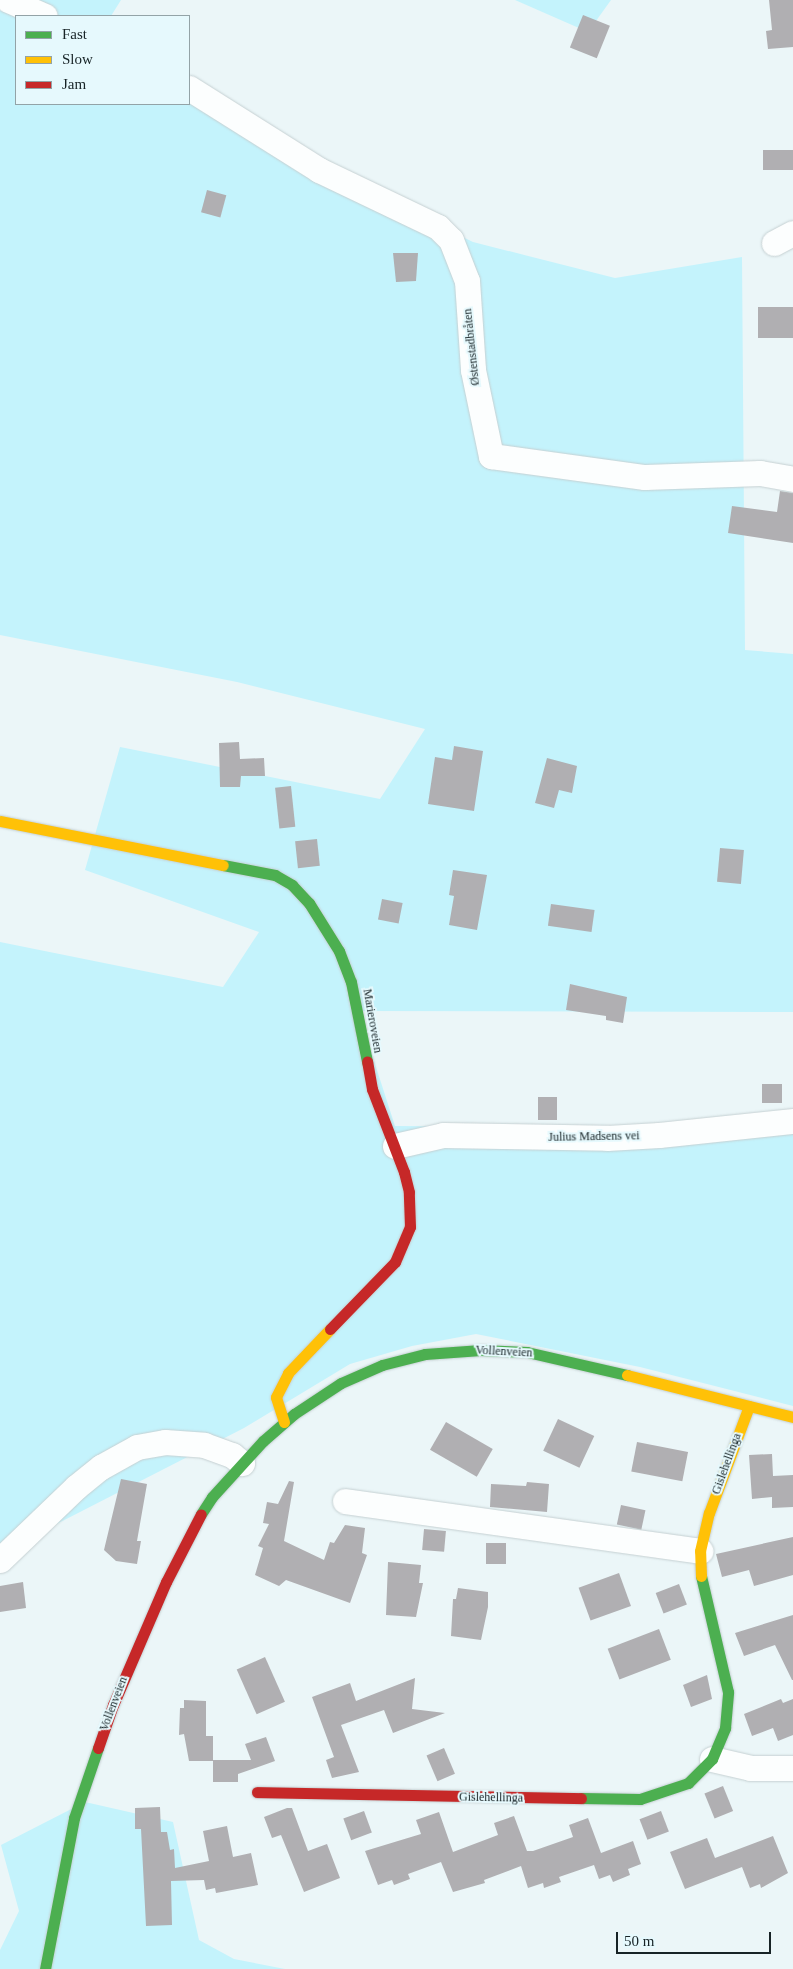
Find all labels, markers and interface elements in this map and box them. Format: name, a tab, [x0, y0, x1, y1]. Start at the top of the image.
legend	[15, 15, 190, 105]
text: Fast	[62, 26, 87, 42]
text: Slow	[62, 51, 93, 67]
text: Jam	[62, 76, 86, 92]
street label: Østenstadbråten	[461, 308, 483, 386]
street label: Marieroveien	[359, 988, 385, 1054]
street label: Julius Madsens vei	[548, 1129, 640, 1145]
street label: Vollenveien	[475, 1343, 533, 1361]
street label: Gislehellinga	[709, 1431, 745, 1497]
street label: Vollenveien	[97, 1675, 131, 1733]
street label: Gislehellinga	[459, 1790, 523, 1806]
scale bar	[618, 1922, 773, 1954]
text: 50 m	[624, 1933, 654, 1949]

